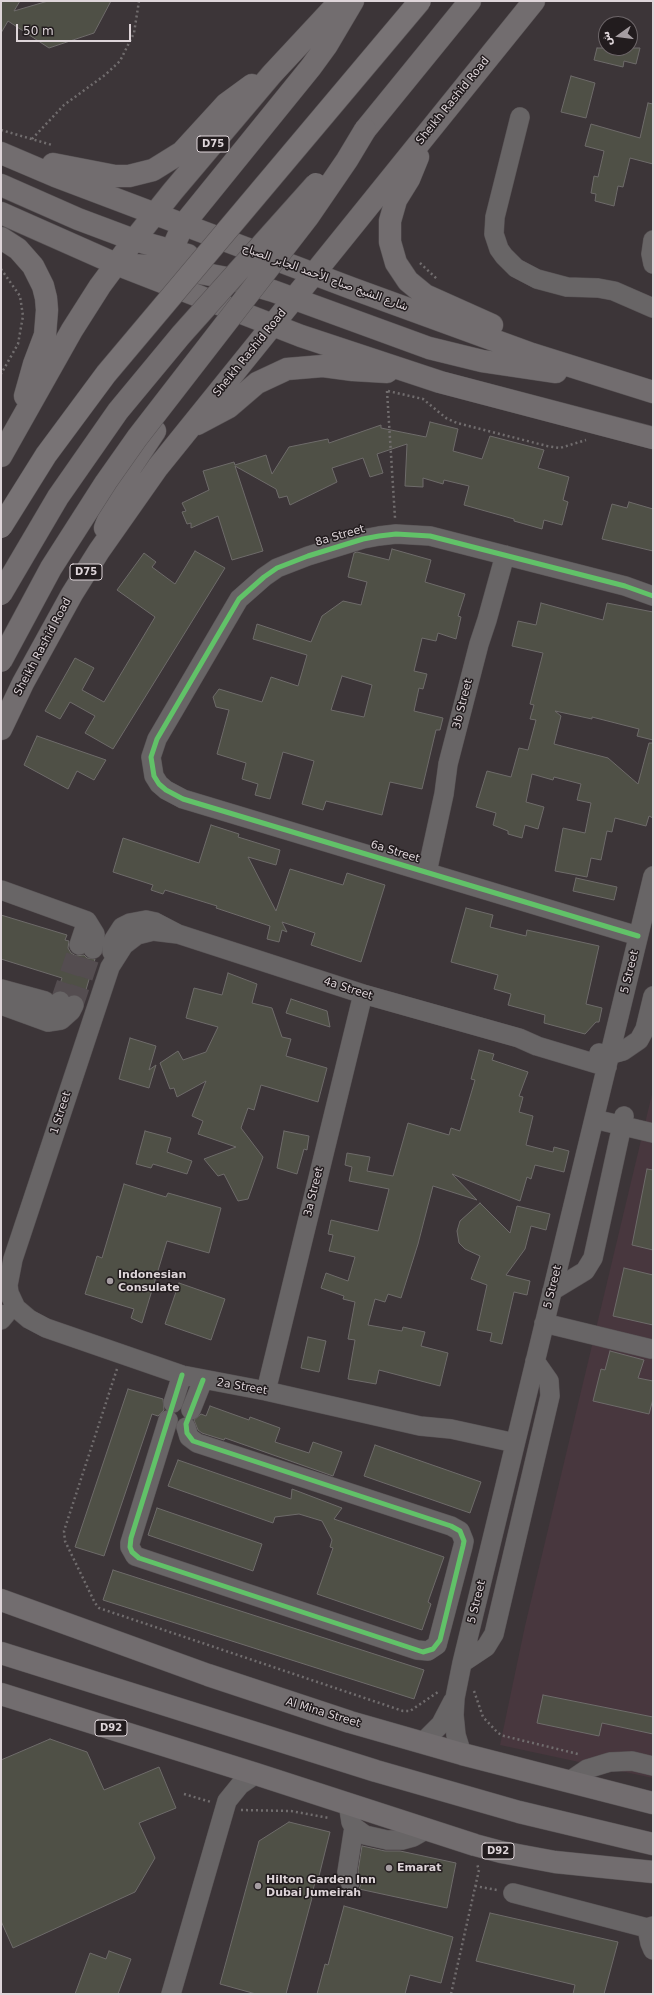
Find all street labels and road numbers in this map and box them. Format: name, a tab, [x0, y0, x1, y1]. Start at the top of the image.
street label: Sheikh Rashid Road	[414, 55, 492, 147]
road number: D75	[197, 136, 229, 152]
street label: شارع الشيخ صباح الأحمد الجابر الصباح	[240, 242, 410, 314]
street label: Sheikh Rashid Road	[211, 307, 289, 399]
street label: 8a Street	[314, 523, 366, 549]
road number: D75	[70, 564, 102, 580]
street label: Sheikh Rashid Road	[12, 596, 74, 698]
street label: 3b Street	[450, 678, 476, 730]
street label: 6a Street	[369, 838, 421, 866]
street label: 5 Street	[618, 949, 642, 995]
street label: 4a Street	[322, 975, 374, 1003]
street label: 1 Street	[48, 1090, 74, 1136]
street label: 3a Street	[301, 1166, 327, 1218]
street label: 5 Street	[541, 1264, 565, 1310]
street label: 2a Street	[216, 1376, 268, 1398]
street label: 5 Street	[465, 1579, 489, 1625]
street label: Al Mina Street	[284, 1695, 362, 1731]
road number: D92	[95, 1720, 127, 1736]
road number: D92	[482, 1843, 514, 1859]

